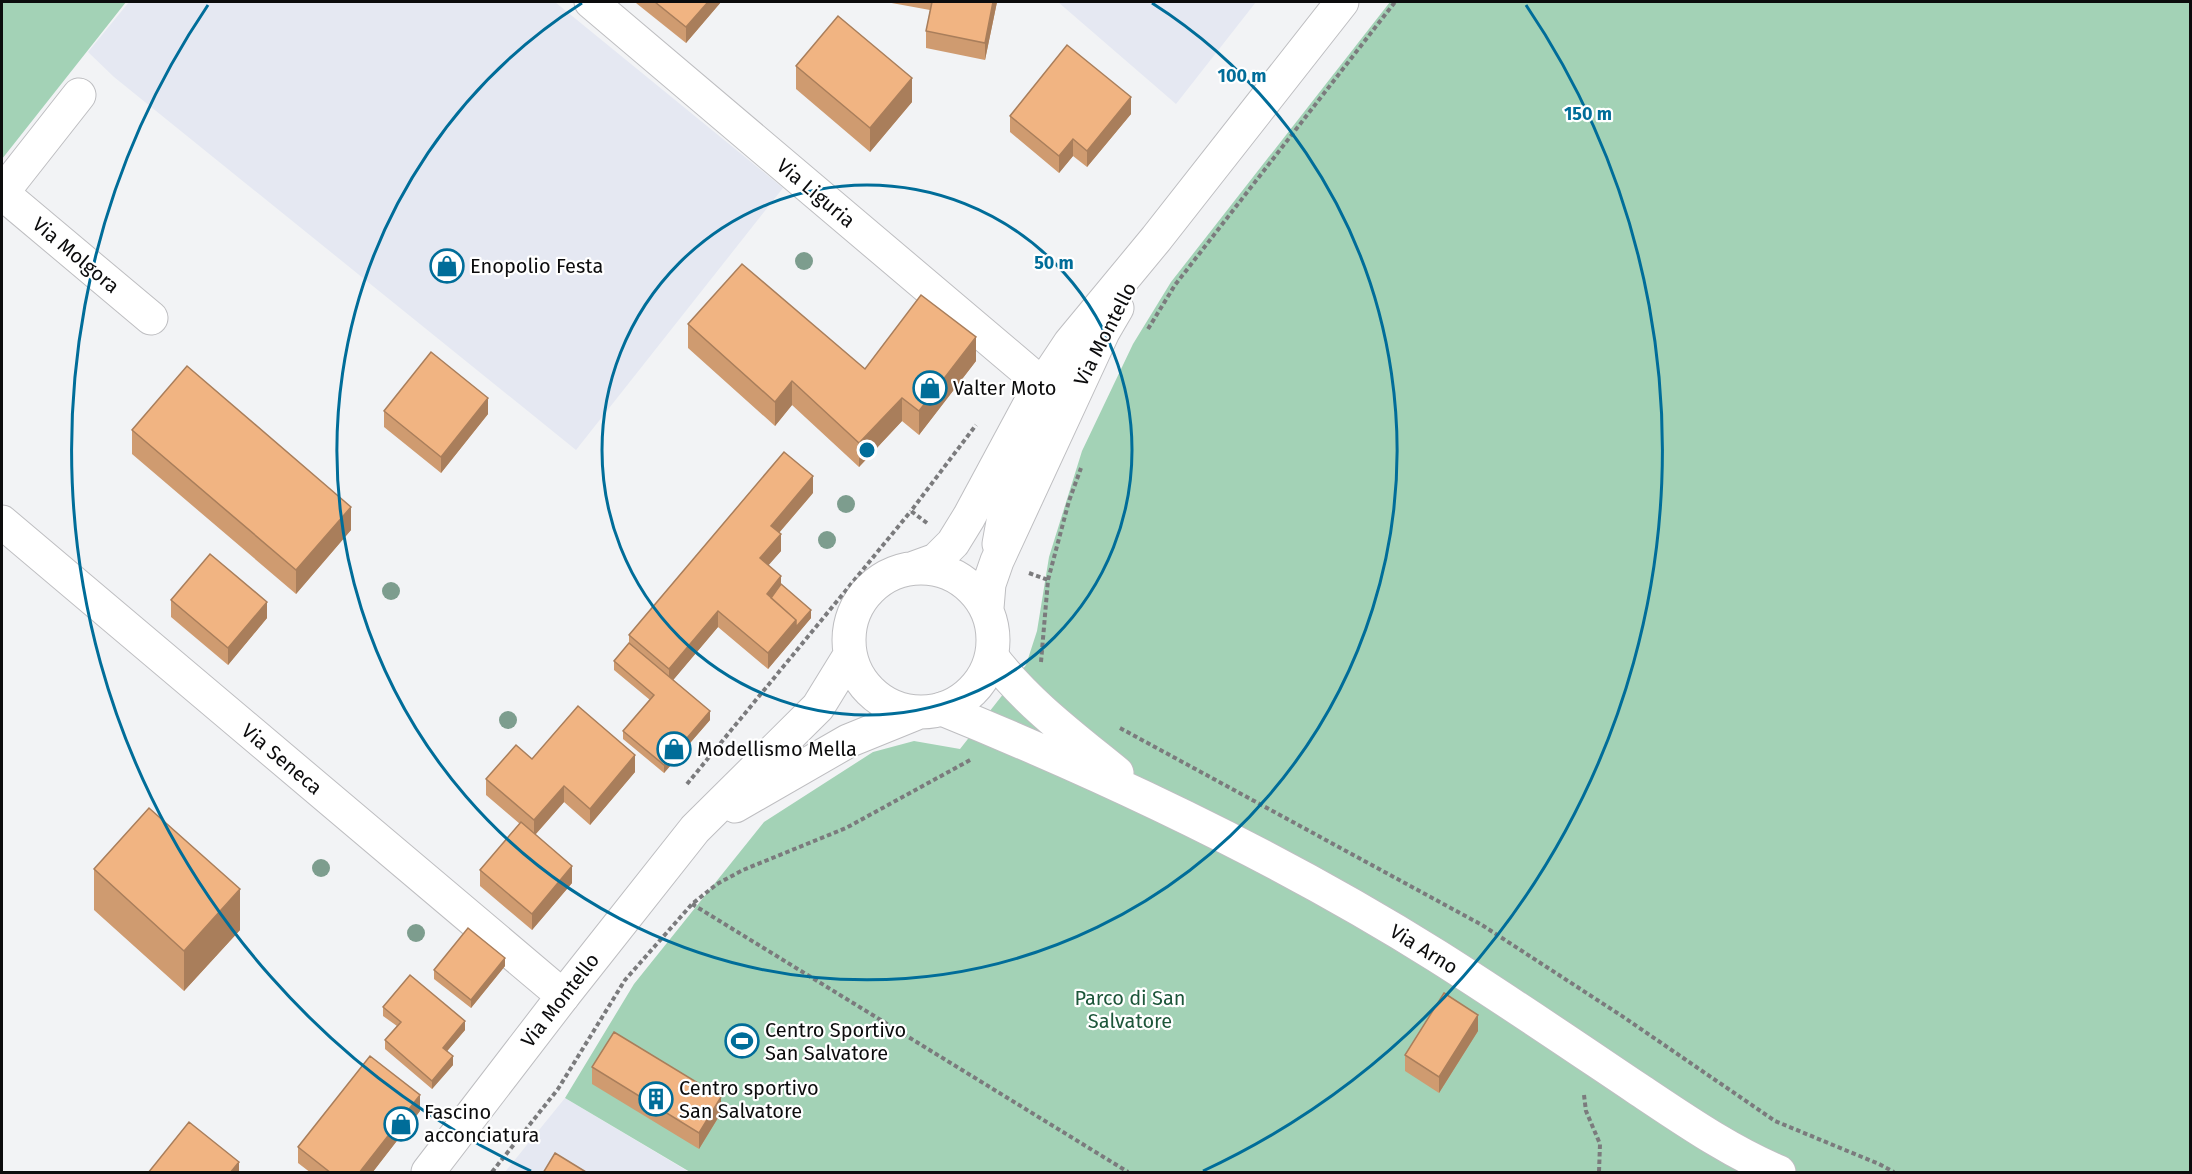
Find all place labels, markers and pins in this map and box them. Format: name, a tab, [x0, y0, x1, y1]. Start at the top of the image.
shop icon: Enopolio Festa	[429, 248, 465, 284]
place label: Enopolio Festa	[470, 254, 603, 278]
shop icon: Valter Moto	[912, 370, 948, 406]
place label: Valter Moto	[953, 376, 1057, 400]
centre of rings	[857, 440, 877, 460]
shop icon: Modellismo Mella	[656, 731, 692, 767]
place label: Modellismo Mella	[697, 737, 857, 761]
place label: Centro Sportivo San Salvatore	[765, 1018, 906, 1065]
sports icon: Centro Sportivo San Salvatore	[724, 1023, 760, 1059]
place label: Centro sportivo San Salvatore	[679, 1076, 819, 1123]
building icon: Centro sportivo San Salvatore	[638, 1081, 674, 1117]
place label: Fascino acconciatura	[424, 1100, 539, 1147]
shop icon: Fascino acconciatura	[383, 1106, 419, 1142]

